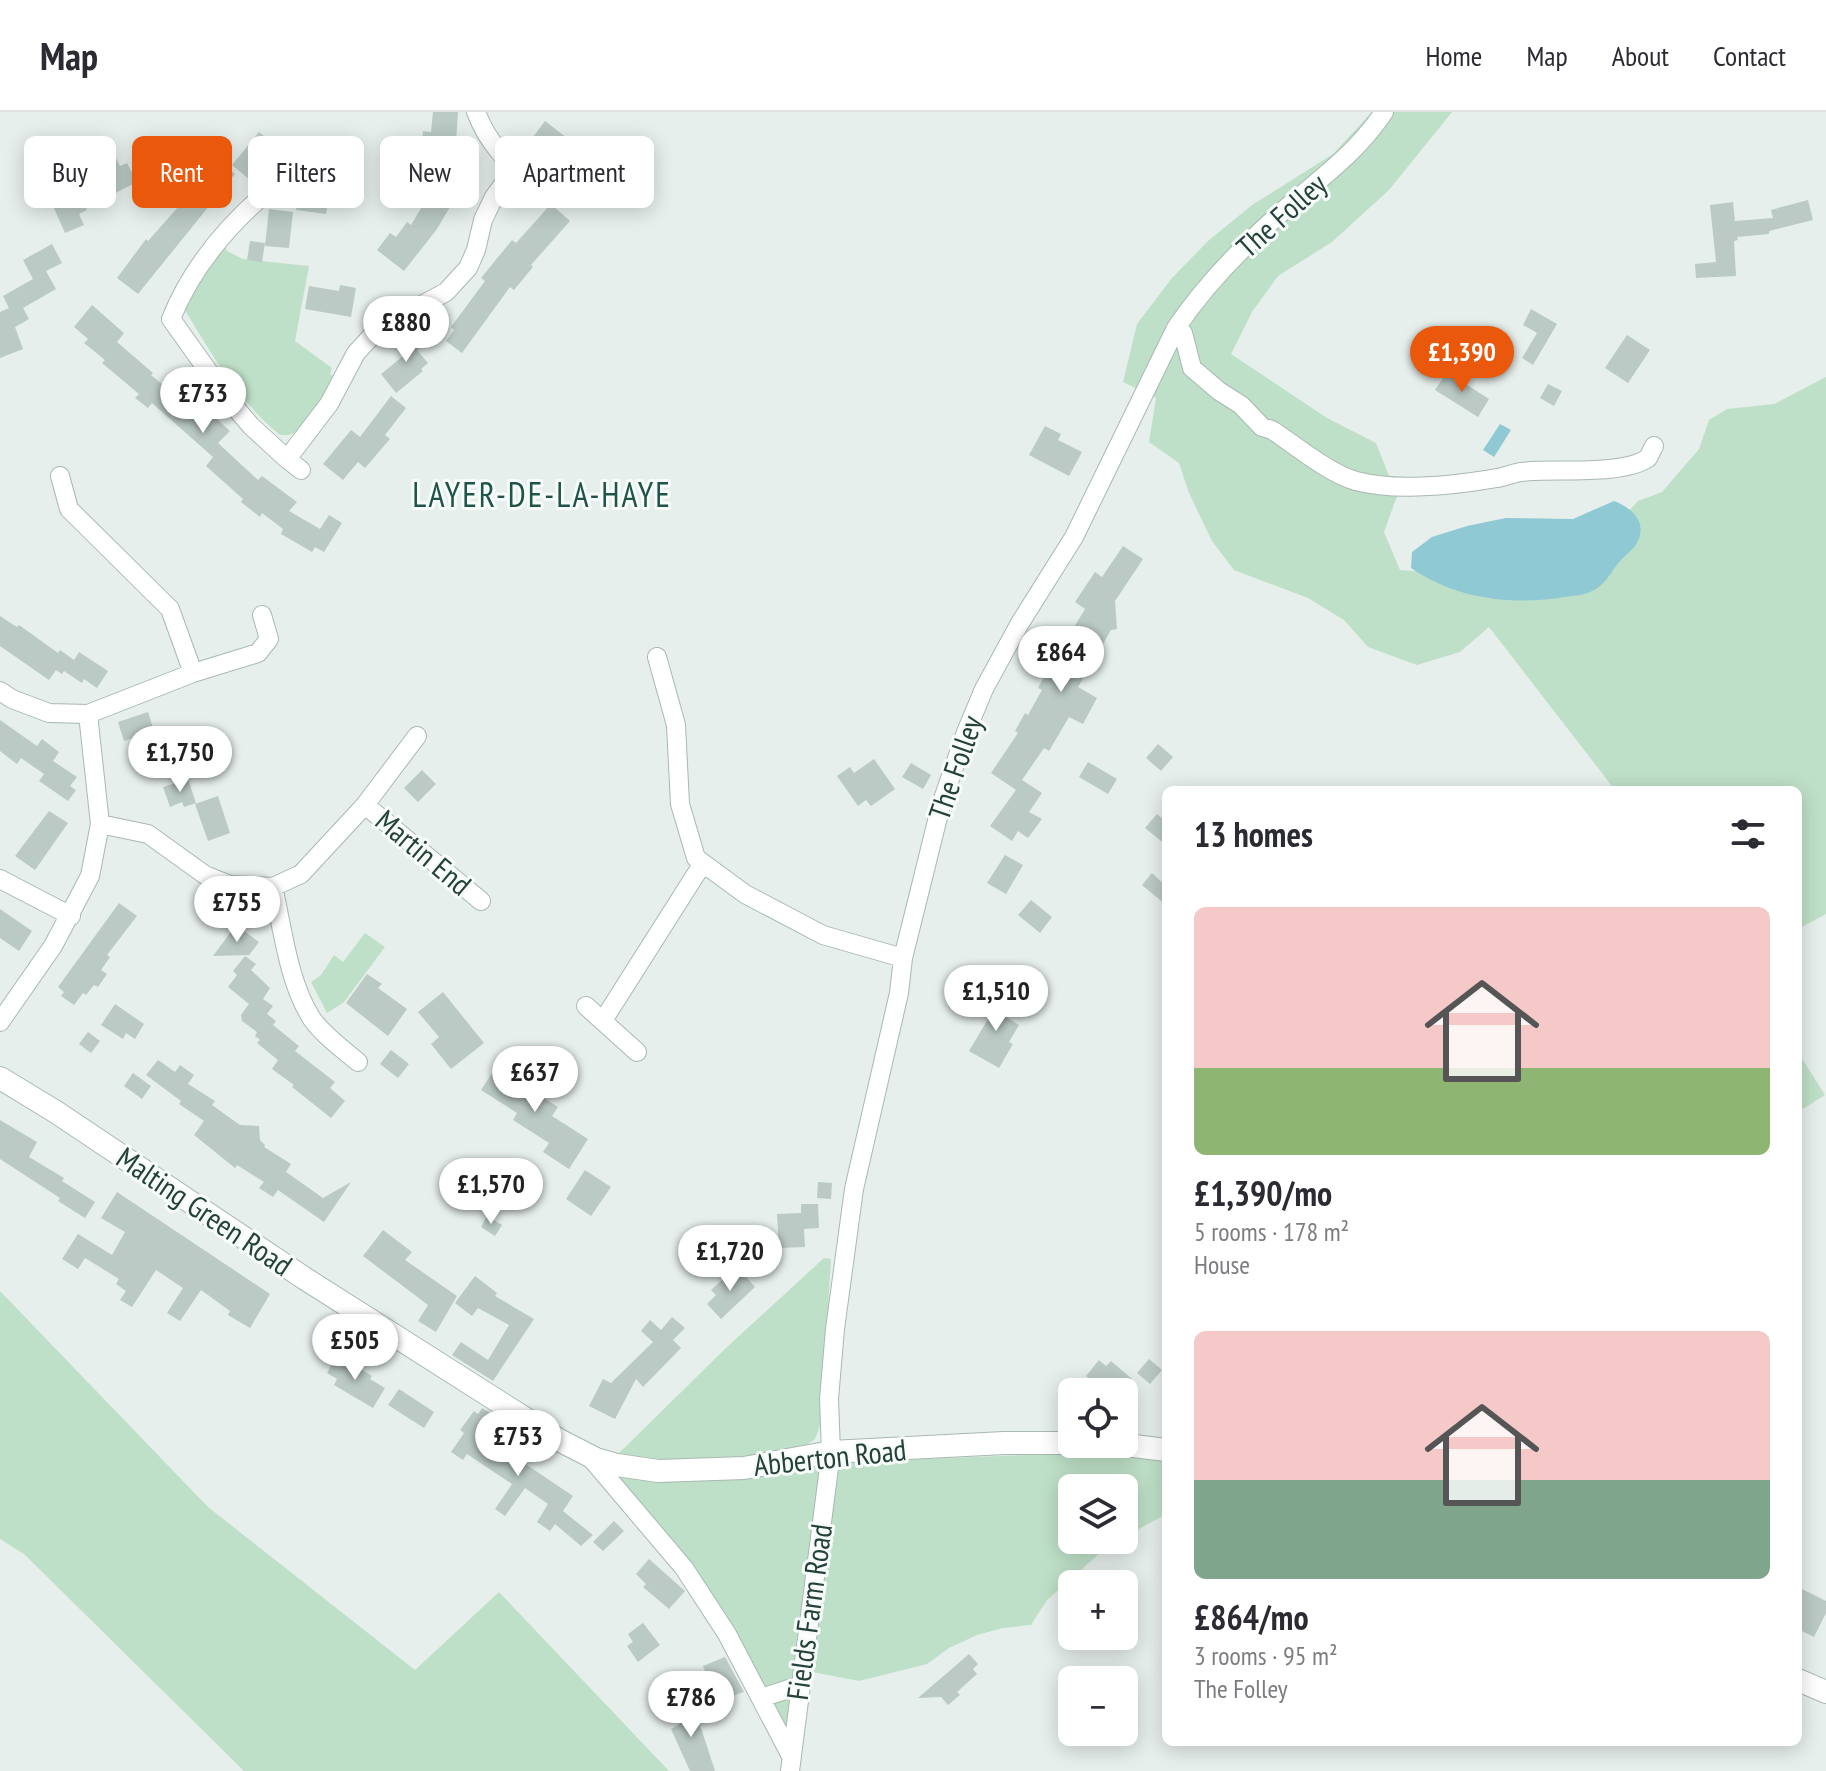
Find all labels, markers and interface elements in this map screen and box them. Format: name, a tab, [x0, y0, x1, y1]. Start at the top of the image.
text: Map	[40, 31, 98, 80]
text: Home	[1426, 37, 1482, 74]
text: Map	[1526, 37, 1568, 74]
text: About	[1612, 37, 1669, 74]
text: Contact	[1713, 37, 1786, 74]
chip: Buy	[24, 136, 116, 208]
chip: Rent	[132, 136, 232, 208]
chip: Filters	[248, 136, 364, 208]
chip: New	[380, 136, 479, 208]
chip: Apartment	[495, 136, 654, 208]
street label: The Folley	[1228, 164, 1335, 265]
pin: £880	[359, 296, 453, 364]
text: £880	[381, 305, 431, 338]
pin: £1,390	[1397, 326, 1527, 394]
text: £1,390	[1428, 335, 1496, 368]
pin: £733	[156, 367, 250, 435]
text: £733	[178, 376, 228, 409]
district label: LAYER-DE-LA-HAYE	[412, 472, 672, 516]
pin: £864	[1014, 626, 1108, 694]
text: £864	[1036, 635, 1086, 668]
street label: The Folley	[919, 709, 991, 825]
pin: £1,750	[115, 726, 245, 794]
text: £1,750	[146, 735, 214, 768]
street label: Martin End	[368, 800, 480, 903]
text: 13 homes	[1194, 812, 1313, 856]
icon: filters	[1726, 812, 1770, 856]
pin: £755	[190, 876, 284, 944]
text: £755	[212, 885, 262, 918]
icon: home	[1410, 959, 1554, 1103]
pin: £1,510	[931, 965, 1061, 1033]
text: £1,510	[962, 974, 1030, 1007]
pin: £637	[488, 1046, 582, 1114]
text: £637	[510, 1055, 560, 1088]
street label: Malting Green Road	[110, 1138, 300, 1284]
pin: £1,570	[426, 1158, 556, 1226]
text: £1,570	[457, 1167, 525, 1200]
text: £1,390/mo	[1194, 1171, 1332, 1215]
text: 5 rooms · 178 m²	[1194, 1215, 1349, 1248]
pin: £1,720	[665, 1225, 795, 1293]
text: £1,720	[696, 1234, 764, 1267]
text: House	[1194, 1248, 1250, 1281]
pin: £505	[308, 1314, 402, 1382]
text: £505	[330, 1323, 380, 1356]
map controls	[1058, 1378, 1138, 1746]
button: locate	[1058, 1378, 1138, 1458]
icon: home	[1410, 1383, 1554, 1527]
pin: £753	[471, 1410, 565, 1478]
text: £753	[493, 1419, 543, 1452]
street label: Abberton Road	[752, 1429, 908, 1484]
button: layers	[1058, 1474, 1138, 1554]
street label: Fields Farm Road	[777, 1521, 840, 1702]
button: +	[1058, 1570, 1138, 1650]
text: £864/mo	[1194, 1595, 1309, 1639]
text: 3 rooms · 95 m²	[1194, 1639, 1338, 1672]
button: −	[1058, 1666, 1138, 1746]
pin: £786	[644, 1671, 738, 1739]
text: The Folley	[1194, 1672, 1287, 1705]
text: £786	[666, 1680, 716, 1713]

